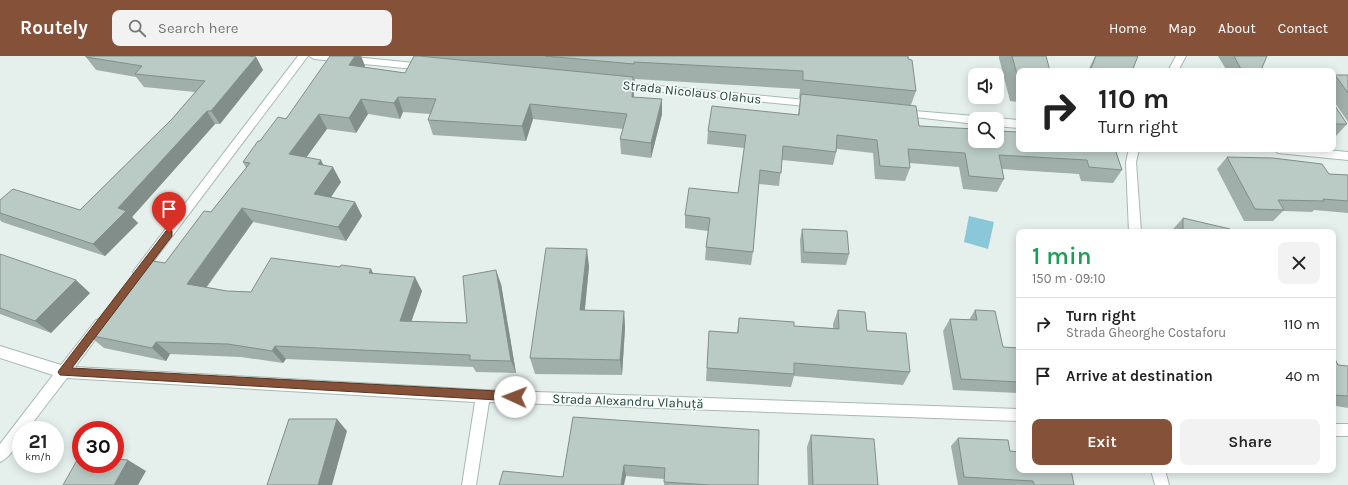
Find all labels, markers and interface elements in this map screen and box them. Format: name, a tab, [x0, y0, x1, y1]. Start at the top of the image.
search box	[112, 10, 392, 46]
text: Routely	[20, 17, 88, 39]
icon: search	[126, 17, 148, 39]
text: Search here	[158, 19, 239, 37]
text: Home	[1109, 20, 1146, 37]
text: Map	[1168, 20, 1196, 37]
text: About	[1218, 20, 1256, 37]
text: Contact	[1278, 20, 1328, 37]
map controls	[968, 68, 1004, 148]
button: sound	[968, 68, 1004, 104]
street label: Strada Nicolaus Olahus	[622, 77, 762, 107]
text: 110 m	[1098, 82, 1169, 115]
icon: right	[1032, 84, 1084, 136]
button: search	[968, 112, 1004, 148]
text: Turn right	[1098, 116, 1178, 138]
pin	[152, 192, 186, 233]
icon: arrive	[158, 198, 180, 220]
text: 1 min	[1032, 242, 1092, 270]
button: close	[1278, 242, 1320, 284]
text: 150 m · 09:10	[1032, 271, 1105, 286]
text: Turn right	[1066, 307, 1136, 325]
icon: right	[1032, 313, 1054, 335]
text: 110 m	[1284, 315, 1320, 333]
text: Strada Gheorghe Costaforu	[1066, 325, 1226, 340]
icon: arrive	[1032, 365, 1054, 387]
text: Arrive at destination	[1066, 367, 1213, 385]
text: 40 m	[1285, 367, 1320, 385]
position arrow	[494, 376, 536, 418]
street label: Strada Alexandru Vlahuță	[552, 391, 704, 411]
button: Exit	[1032, 419, 1172, 465]
button: Share	[1180, 419, 1320, 465]
speed limit sign: 30	[72, 421, 124, 473]
text: 21	[28, 430, 48, 453]
text: km/h	[25, 451, 51, 463]

